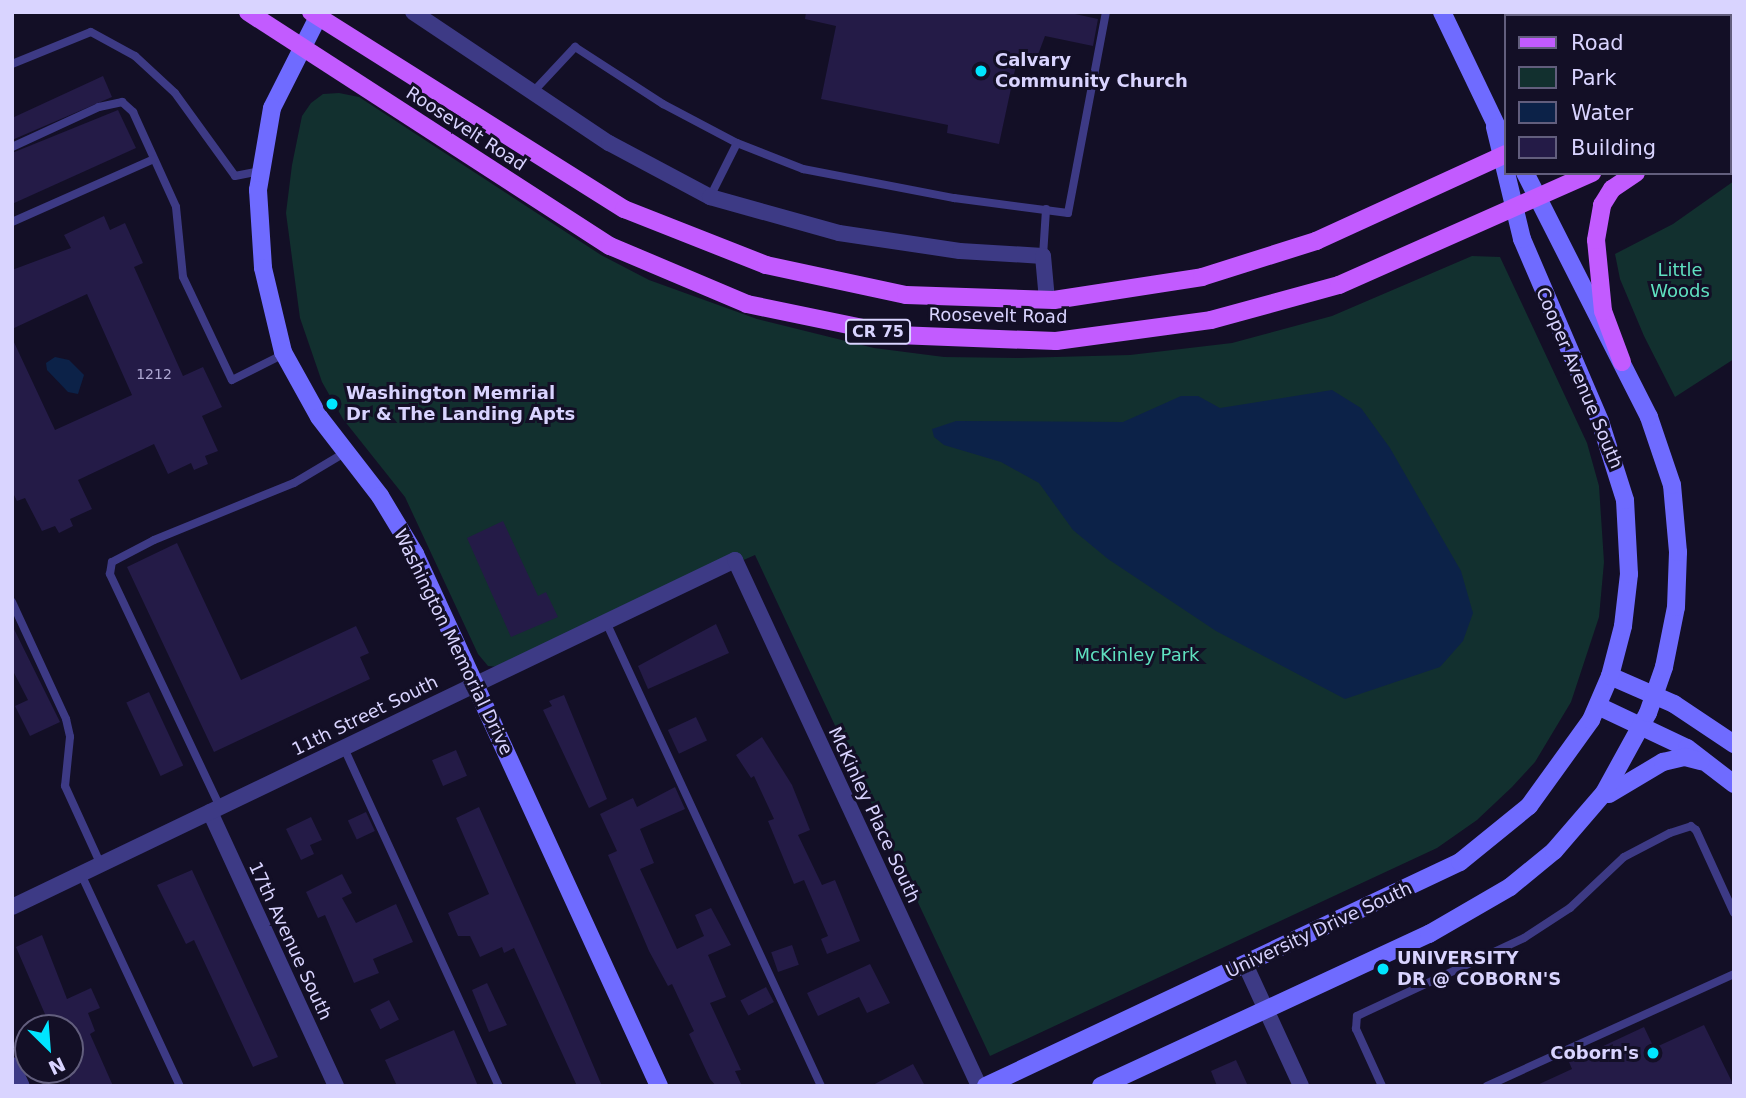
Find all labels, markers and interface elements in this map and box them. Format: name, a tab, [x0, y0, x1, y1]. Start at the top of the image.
legend	[1504, 14, 1732, 175]
text: Road	[1571, 31, 1624, 55]
place label: Calvary Community Church	[995, 50, 1188, 92]
marker: Calvary Community Church	[973, 63, 989, 79]
text: Park	[1571, 66, 1616, 90]
street label: Roosevelt Road	[402, 82, 530, 176]
text: Water	[1571, 101, 1633, 125]
text: Building	[1571, 136, 1656, 160]
park label: Little Woods	[1650, 260, 1710, 302]
street label: Cooper Avenue South	[1531, 284, 1627, 472]
street label: Roosevelt Road	[928, 304, 1068, 328]
road number: CR 75	[845, 320, 911, 344]
house number: 1212	[136, 366, 172, 382]
place label: Washington Memrial Dr & The Landing Apts	[346, 383, 575, 426]
marker: Washington Memrial Dr & The Landing Apts	[324, 396, 340, 412]
street label: Washington Memorial Drive	[389, 525, 517, 759]
park label: McKinley Park	[1075, 644, 1199, 666]
street label: 11th Street South	[288, 671, 442, 761]
street label: McKinley Place South	[824, 723, 924, 907]
street label: 17th Avenue South	[244, 858, 336, 1024]
street label: University Drive South	[1223, 877, 1415, 983]
place label: UNIVERSITY DR @ COBORN'S	[1397, 948, 1561, 990]
marker: UNIVERSITY DR @ COBORN'S	[1375, 961, 1391, 977]
north arrow	[14, 1014, 84, 1084]
place label: Coborn's	[1550, 1042, 1639, 1064]
marker: Coborn's	[1645, 1045, 1661, 1061]
text: N	[45, 1053, 69, 1080]

